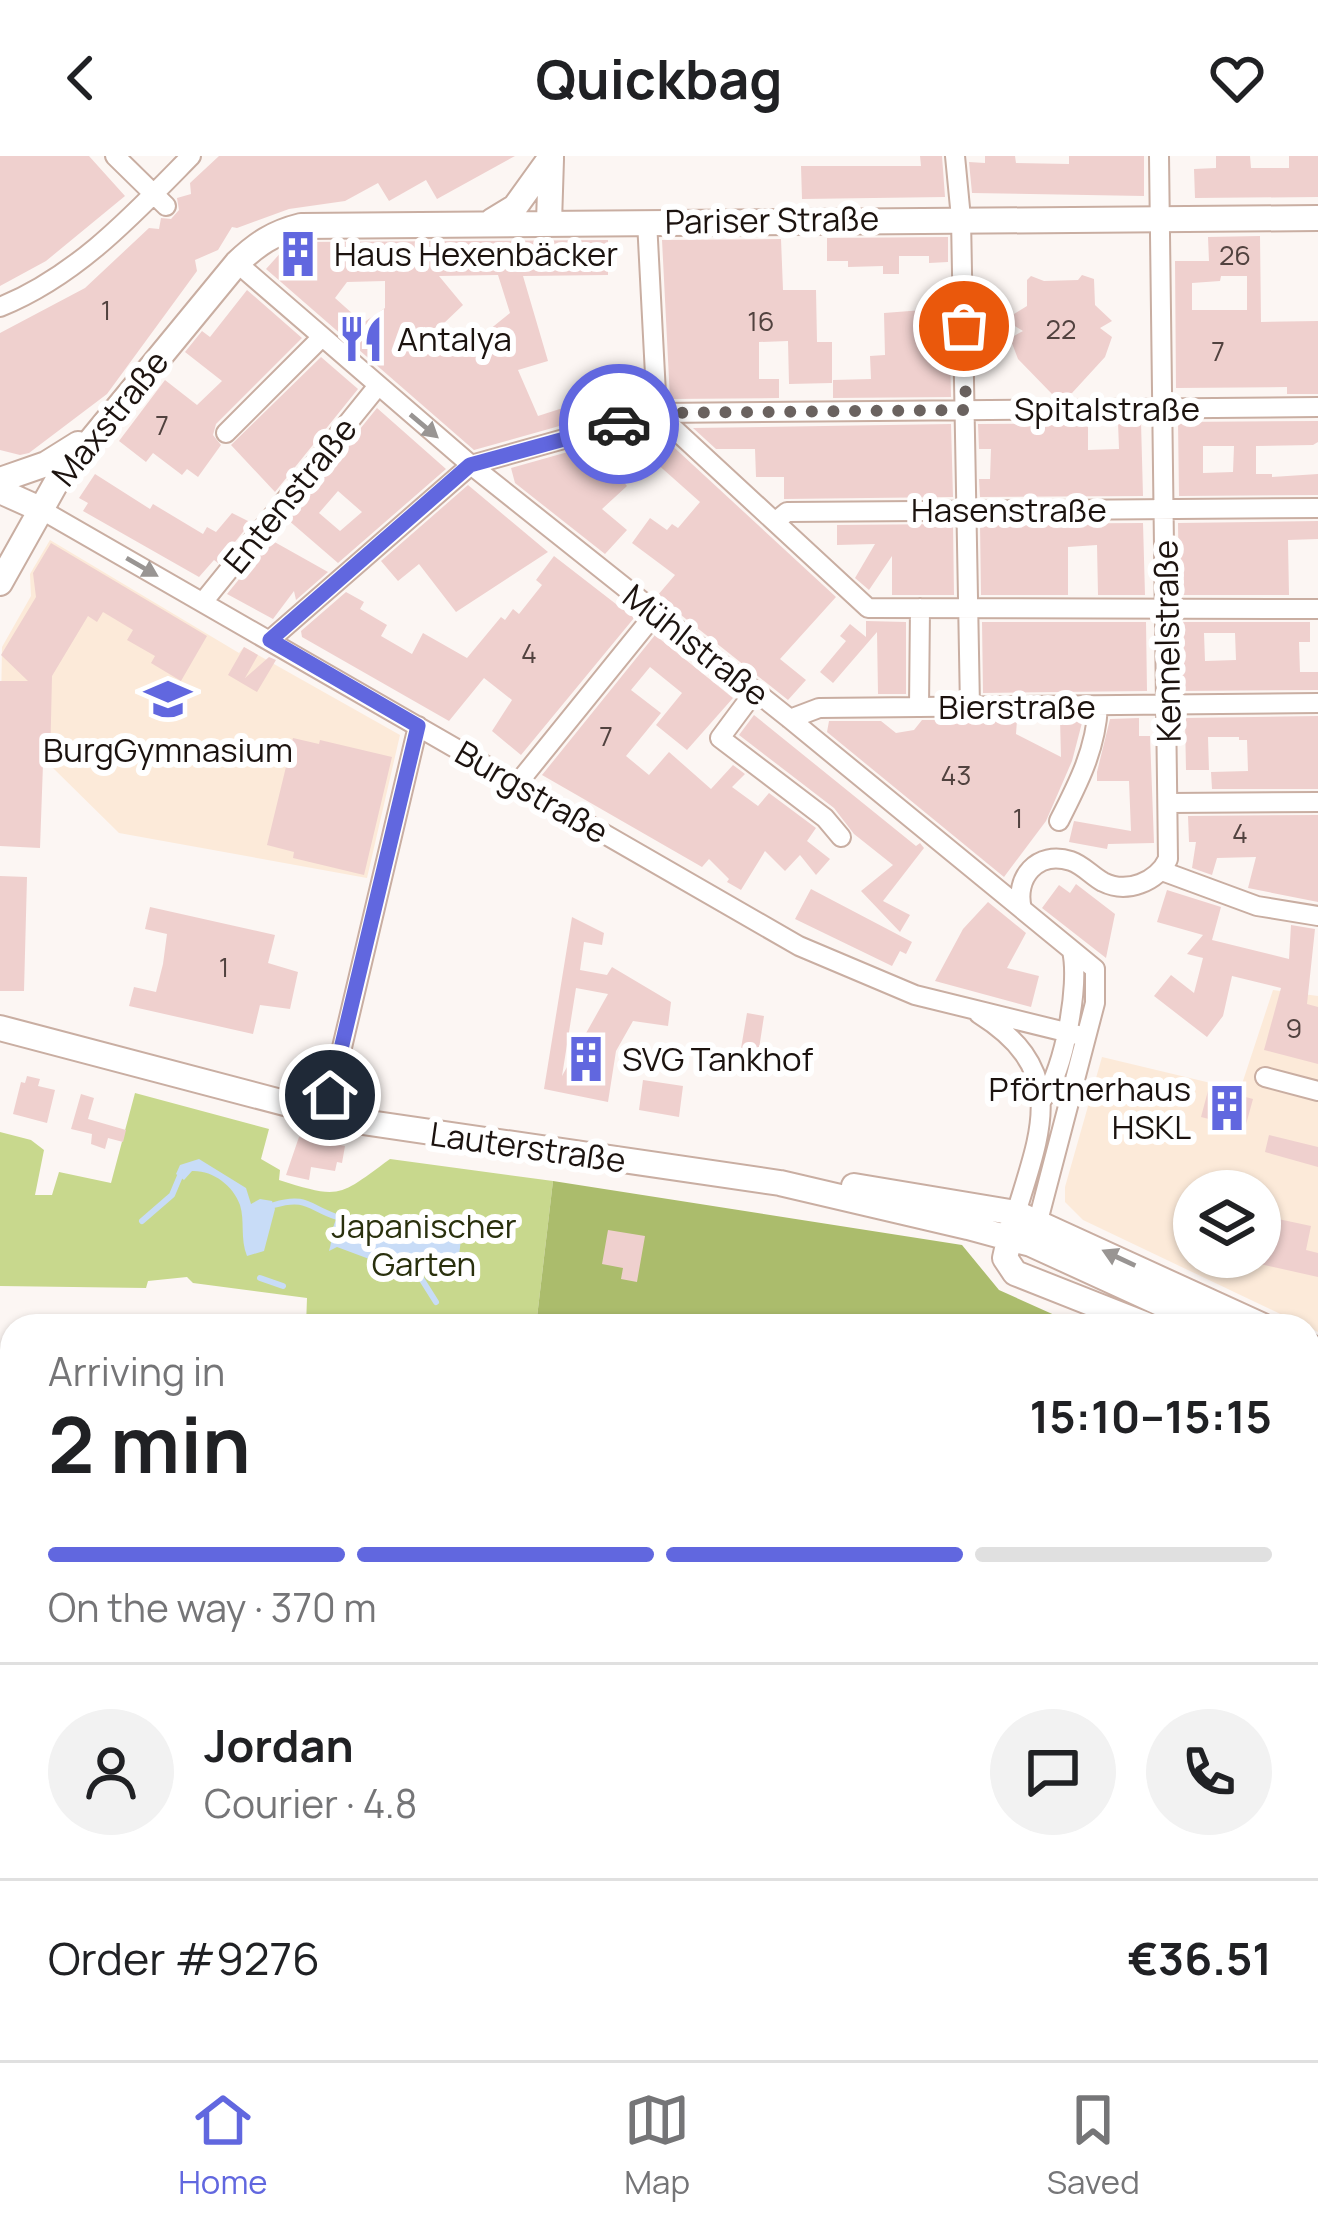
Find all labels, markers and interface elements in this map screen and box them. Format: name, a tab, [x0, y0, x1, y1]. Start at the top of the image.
text: Quickbag	[535, 41, 783, 115]
icon: back	[48, 45, 114, 111]
icon: heart	[1204, 45, 1270, 111]
street label: Pariser Straße	[664, 195, 880, 244]
building icon: Haus Hexenbäcker	[273, 229, 323, 279]
place label: Haus Hexenbäcker	[334, 231, 618, 276]
house number: 26	[1219, 236, 1251, 273]
pin	[913, 275, 1015, 377]
house number: 1	[101, 291, 111, 328]
icon: bag	[931, 293, 997, 359]
house number: 16	[747, 302, 775, 339]
house number: 22	[1046, 310, 1076, 347]
restaurant icon: Antalya	[336, 314, 386, 364]
place label: Antalya	[397, 316, 512, 361]
house number: 7	[1211, 332, 1225, 369]
street label: Maxstraße	[41, 340, 178, 495]
courier	[559, 364, 679, 484]
street label: Spitalstraße	[1014, 386, 1200, 431]
icon: car	[586, 391, 652, 457]
house number: 7	[155, 406, 169, 443]
street label: Entenstraße	[213, 407, 366, 582]
one-way arrow	[408, 413, 439, 439]
street label: Hasenstraße	[911, 487, 1107, 532]
street label: Kennelstraße	[1142, 539, 1191, 743]
one-way arrow	[125, 556, 158, 577]
street label: Mühlstraße	[614, 573, 779, 716]
house number: 4	[521, 634, 537, 671]
school or university icon: BurgGymnasium	[143, 674, 193, 724]
street label: Bierstraße	[938, 684, 1096, 729]
house number: 7	[599, 717, 613, 754]
place label: BurgGymnasium	[43, 727, 293, 772]
street label: Burgstraße	[447, 730, 617, 853]
house number: 43	[941, 756, 971, 793]
house number: 1	[1013, 799, 1023, 836]
house number: 4	[1232, 814, 1248, 851]
house number: 1	[219, 948, 229, 985]
house number: 9	[1286, 1009, 1302, 1046]
building icon: SVG Tankhof	[561, 1034, 611, 1084]
place label: SVG Tankhof	[622, 1036, 814, 1081]
pin	[279, 1044, 381, 1146]
icon: home	[297, 1062, 363, 1128]
place label: Pförtnerhaus HSKL	[989, 1066, 1191, 1149]
building icon: Pförtnerhaus HSKL	[1202, 1083, 1252, 1133]
street label: Lauterstraße	[427, 1111, 629, 1182]
map controls	[1173, 1170, 1281, 1278]
button: layers	[1173, 1170, 1281, 1278]
park label: Japanischer Garten	[331, 1203, 517, 1286]
one-way arrow	[1101, 1248, 1136, 1268]
text: Arriving in	[48, 1344, 225, 1398]
text: 15:10–15:15	[1030, 1385, 1272, 1447]
text: 2 min	[48, 1390, 251, 1496]
text: On the way · 370 m	[48, 1580, 377, 1634]
button: person	[48, 1709, 174, 1835]
button: chat	[990, 1709, 1116, 1835]
button: phone	[1146, 1709, 1272, 1835]
text: Jordan	[204, 1714, 354, 1776]
text: Courier · 4.8	[204, 1776, 417, 1830]
text: Order #9276	[48, 1927, 320, 1989]
text: €36.51	[1127, 1927, 1272, 1989]
tab: Home	[178, 2087, 268, 2204]
tab: Map	[624, 2087, 690, 2204]
tab: Saved	[1047, 2087, 1140, 2204]

